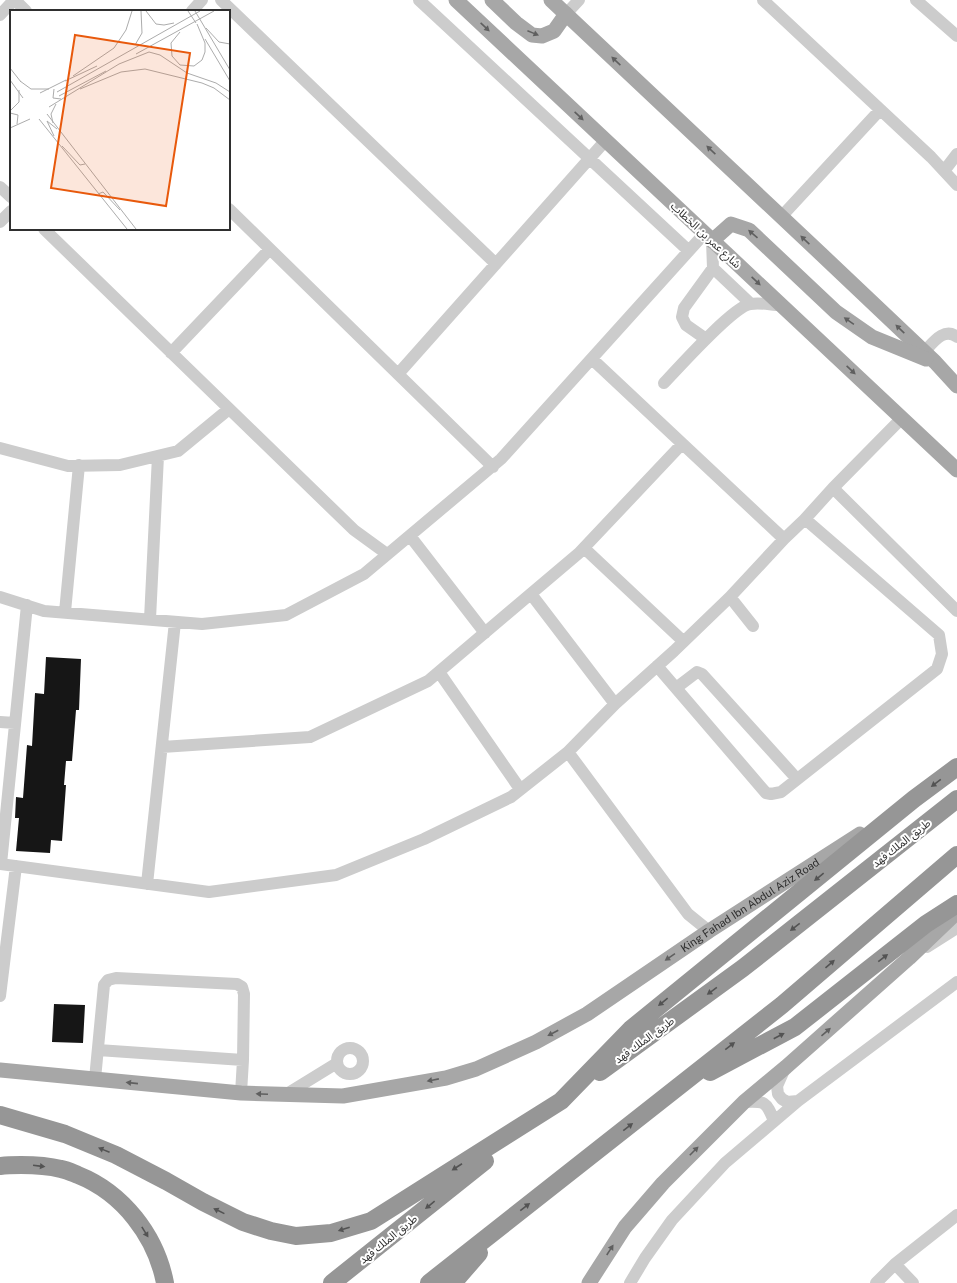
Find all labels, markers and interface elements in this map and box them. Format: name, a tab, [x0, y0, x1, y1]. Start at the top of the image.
inset map	[10, 10, 230, 230]
one-way arrow	[479, 22, 490, 31]
one-way arrow	[527, 31, 539, 37]
one-way arrow	[611, 56, 621, 66]
one-way arrow	[574, 111, 584, 120]
one-way arrow	[706, 146, 716, 155]
street label: شارع عمر بن الخطاب	[667, 200, 744, 272]
one-way arrow	[748, 230, 758, 239]
one-way arrow	[800, 235, 810, 244]
one-way arrow	[751, 276, 761, 286]
one-way arrow	[844, 317, 855, 325]
one-way arrow	[895, 324, 905, 334]
one-way arrow	[846, 365, 856, 375]
one-way arrow	[930, 779, 941, 787]
street label: طريق الملك فهد	[869, 817, 933, 870]
street label: King Fahad Ibn Abdul Aziz Road	[678, 856, 821, 954]
one-way arrow	[813, 872, 824, 881]
one-way arrow	[789, 923, 800, 931]
one-way arrow	[665, 953, 675, 961]
one-way arrow	[878, 954, 889, 962]
one-way arrow	[825, 959, 836, 968]
one-way arrow	[706, 987, 717, 995]
one-way arrow	[658, 998, 669, 1007]
street label: طريق الملك فهد	[612, 1014, 677, 1066]
one-way arrow	[821, 1028, 830, 1037]
one-way arrow	[547, 1029, 559, 1036]
one-way arrow	[773, 1032, 785, 1039]
one-way arrow	[724, 1042, 735, 1051]
one-way arrow	[426, 1078, 439, 1084]
one-way arrow	[126, 1079, 138, 1086]
one-way arrow	[255, 1091, 268, 1097]
one-way arrow	[622, 1122, 633, 1131]
one-way arrow	[689, 1146, 699, 1156]
one-way arrow	[98, 1147, 110, 1153]
one-way arrow	[33, 1163, 45, 1169]
one-way arrow	[452, 1163, 462, 1171]
one-way arrow	[424, 1201, 435, 1210]
one-way arrow	[520, 1203, 531, 1211]
one-way arrow	[214, 1208, 225, 1214]
street label: طريق الملك فهد	[357, 1212, 420, 1267]
one-way arrow	[338, 1226, 350, 1232]
one-way arrow	[141, 1227, 149, 1237]
one-way arrow	[607, 1244, 614, 1256]

